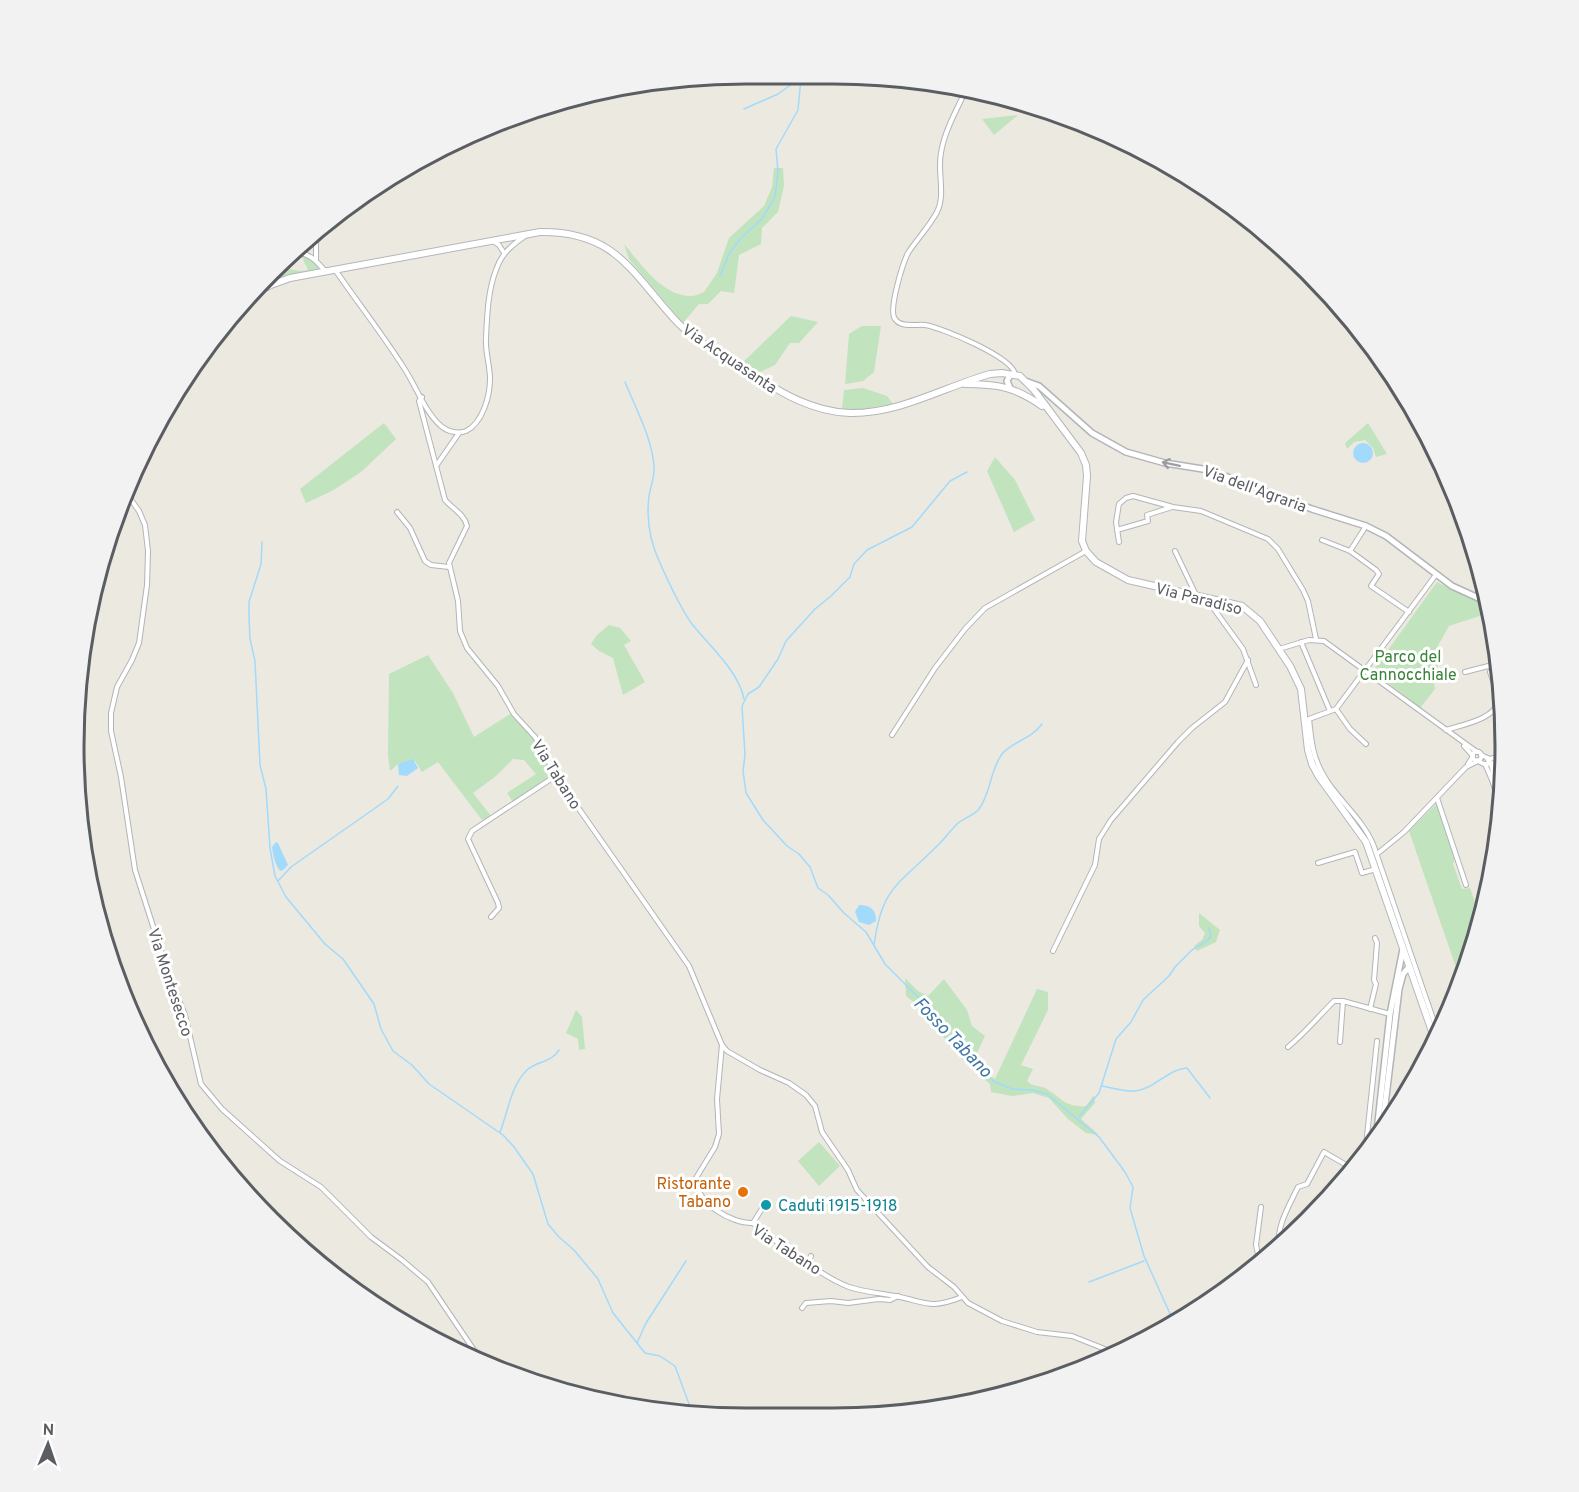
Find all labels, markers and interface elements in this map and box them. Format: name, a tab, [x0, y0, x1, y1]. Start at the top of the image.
street label: Via Acquasanta	[678, 320, 780, 399]
one-way arrow	[1162, 458, 1181, 469]
street label: Via dell'Agraria	[1200, 462, 1309, 518]
street label: Via Paradiso	[1153, 579, 1244, 620]
park label: Parco del Cannocchiale	[1359, 648, 1457, 686]
street label: Via Tabano	[526, 736, 585, 814]
street label: Via Montesecco	[142, 926, 196, 1039]
water label: Fosso Tabano	[908, 993, 996, 1084]
place label: Ristorante Tabano	[656, 1175, 731, 1213]
marker: Ristorante Tabano	[736, 1185, 750, 1199]
place label: Caduti 1915-1918	[778, 1197, 898, 1217]
marker: Caduti 1915-1918	[759, 1198, 773, 1212]
street label: Via Tabano	[747, 1221, 824, 1281]
north arrow	[18, 1414, 78, 1474]
text: N	[42, 1421, 55, 1441]

